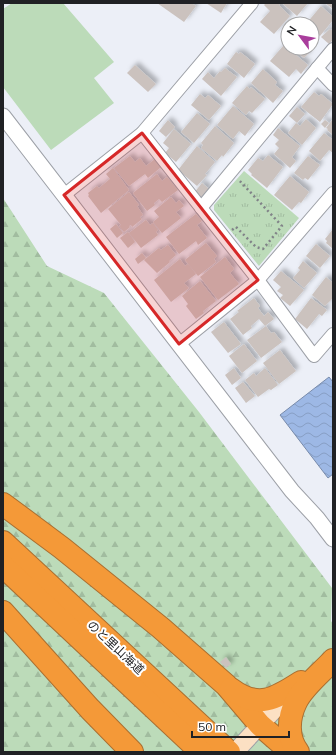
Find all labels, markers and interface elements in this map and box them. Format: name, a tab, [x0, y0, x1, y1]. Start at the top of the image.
north arrow	[280, 16, 320, 56]
text: N	[283, 23, 300, 38]
street label: のと里山海道	[85, 617, 147, 677]
scale bar	[192, 713, 289, 739]
text: 50 m	[198, 719, 226, 734]

